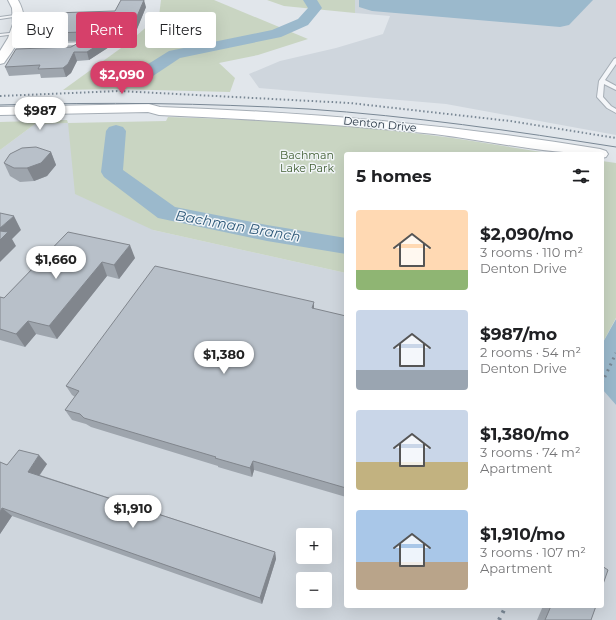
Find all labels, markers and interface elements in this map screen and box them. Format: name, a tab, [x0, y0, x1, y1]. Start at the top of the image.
chip: Buy	[12, 12, 68, 48]
chip: Rent	[76, 12, 137, 48]
chip: Filters	[145, 12, 216, 48]
pin: $2,090	[89, 61, 155, 95]
text: $2,090	[99, 66, 145, 82]
pin: $987	[16, 97, 64, 131]
text: $987	[23, 102, 57, 118]
street label: Denton Drive	[343, 113, 418, 135]
park label: Bachman Lake Park	[280, 148, 334, 175]
icon: filters	[570, 165, 592, 187]
text: 5 homes	[356, 166, 432, 186]
water label: Bachman Branch	[174, 206, 302, 246]
text: $2,090/mo	[480, 224, 573, 244]
icon: home	[388, 226, 436, 274]
text: 3 rooms · 110 m²	[480, 244, 583, 260]
pin: $1,660	[23, 246, 89, 280]
text: $1,660	[35, 251, 77, 267]
text: Denton Drive	[480, 260, 567, 276]
text: $987/mo	[480, 324, 557, 344]
icon: home	[388, 326, 436, 374]
pin: $1,380	[191, 341, 257, 375]
text: 2 rooms · 54 m²	[480, 344, 581, 360]
text: $1,380	[203, 346, 245, 362]
text: Denton Drive	[480, 360, 567, 376]
text: $1,380/mo	[480, 424, 569, 444]
icon: home	[388, 426, 436, 474]
text: 3 rooms · 74 m²	[480, 444, 581, 460]
text: Apartment	[480, 460, 552, 476]
pin: $1,910	[100, 495, 166, 529]
text: $1,910	[114, 500, 152, 516]
text: $1,910/mo	[480, 524, 565, 544]
icon: home	[388, 526, 436, 574]
map controls	[296, 528, 332, 608]
button: +	[296, 528, 332, 564]
text: 3 rooms · 107 m²	[480, 544, 586, 560]
text: Apartment	[480, 560, 552, 576]
button: −	[296, 572, 332, 608]

